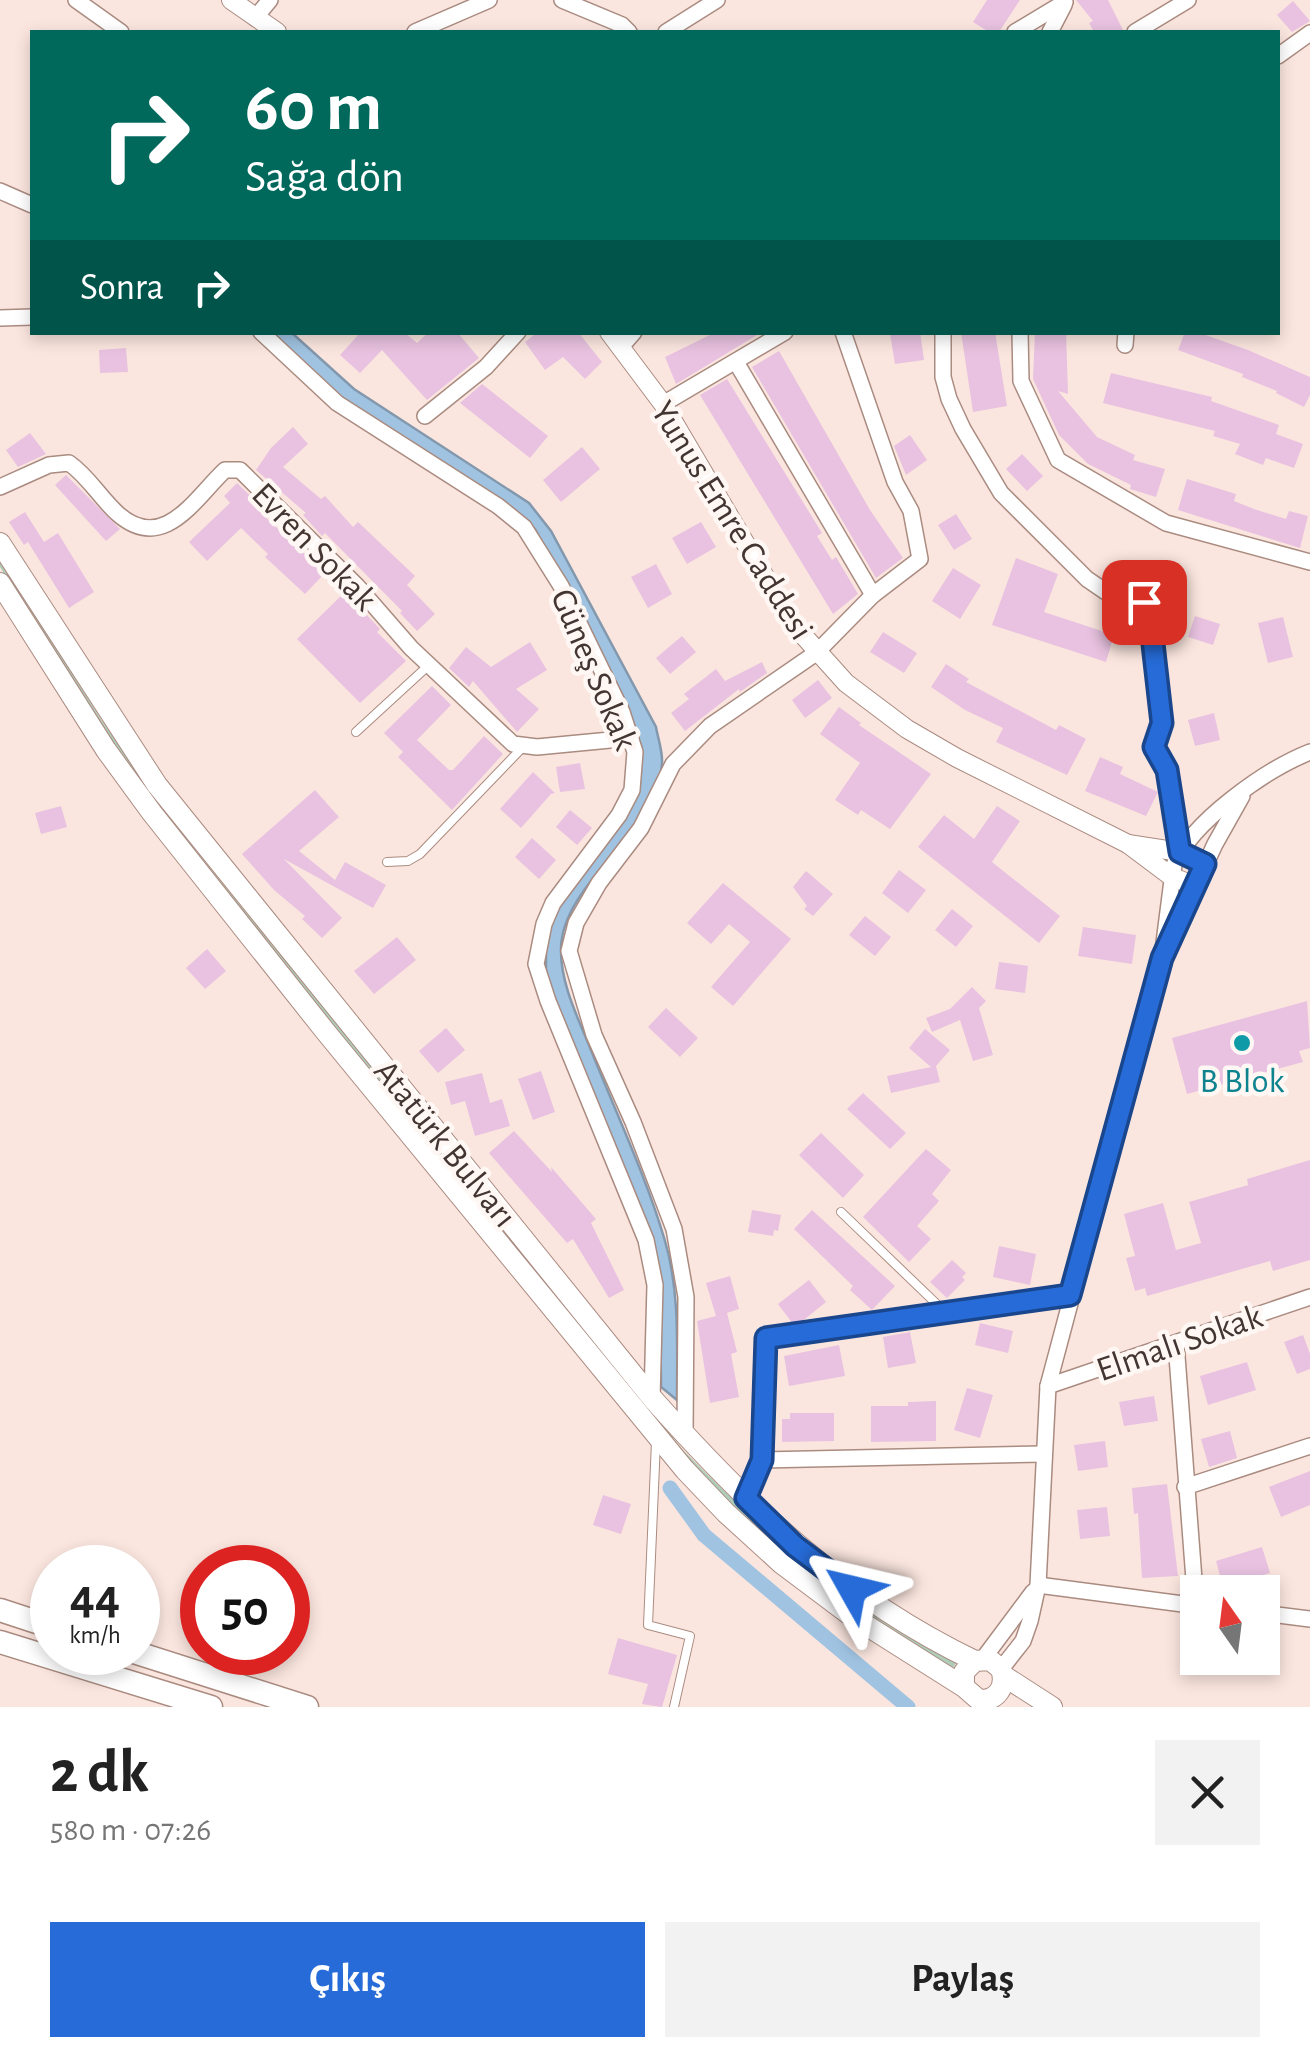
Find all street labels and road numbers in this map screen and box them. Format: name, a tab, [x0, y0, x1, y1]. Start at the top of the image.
street label: Yunus Emre Caddesi	[644, 395, 819, 646]
street label: Evren Sokak	[245, 477, 383, 618]
street label: Güneş Sokak	[544, 584, 643, 755]
street label: Atatürk Bulvarı	[367, 1054, 523, 1234]
street label: Elmalı Sokak	[1092, 1299, 1267, 1388]

